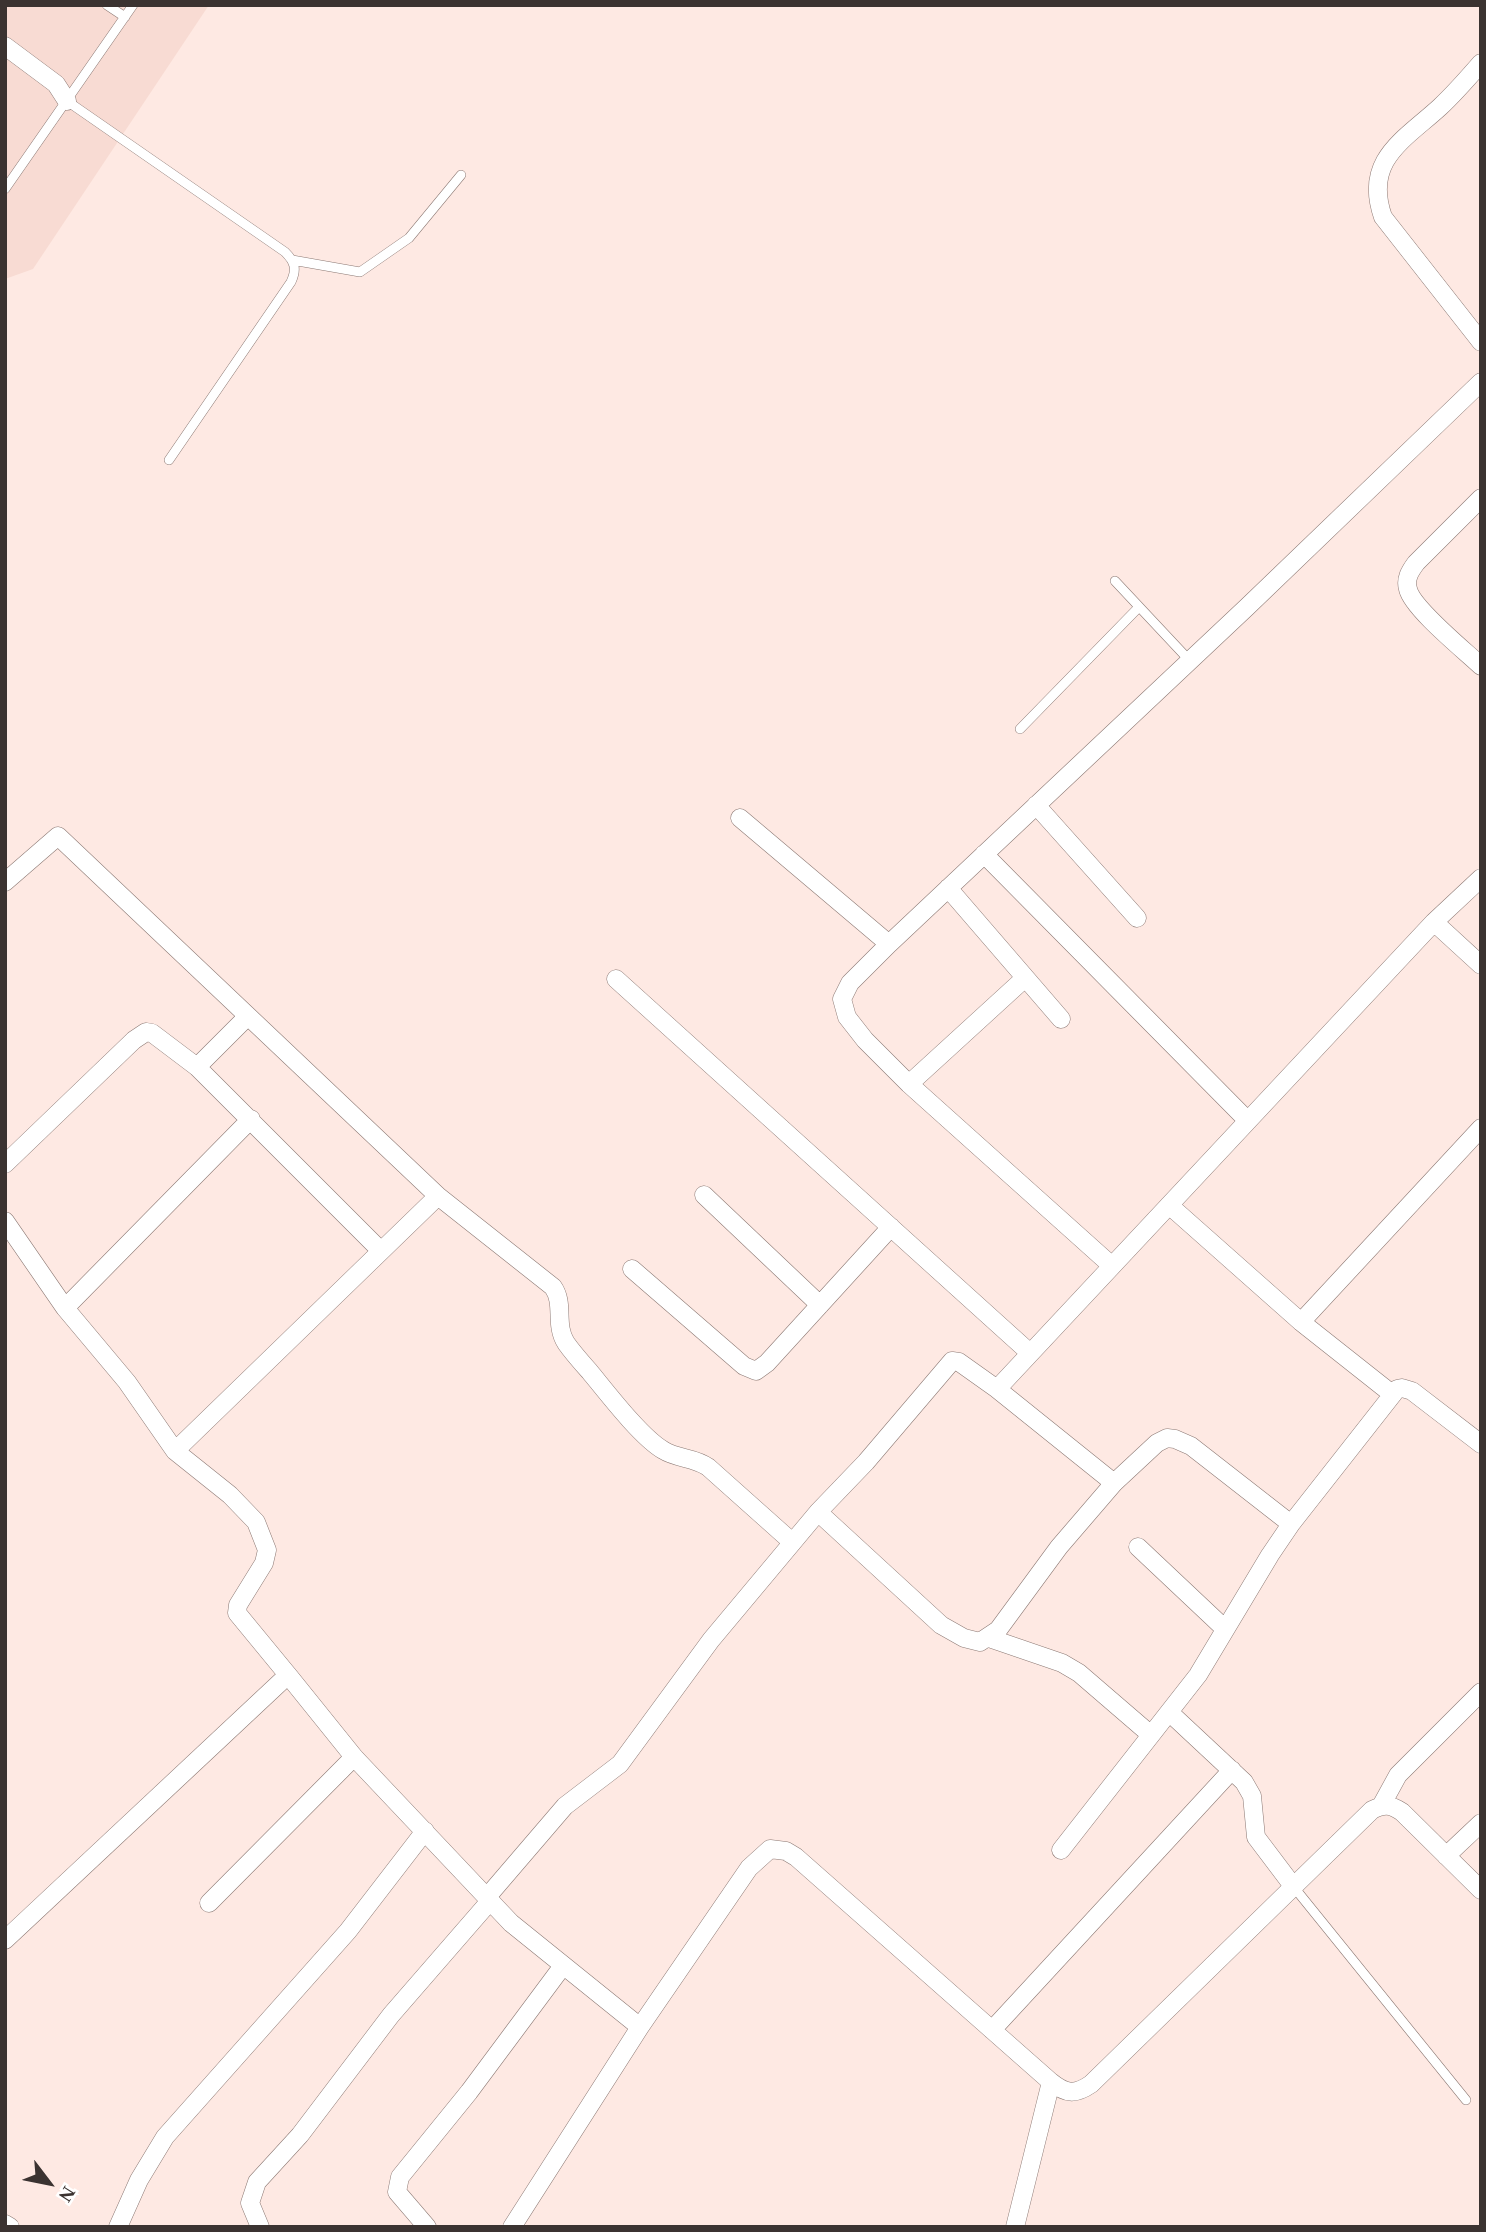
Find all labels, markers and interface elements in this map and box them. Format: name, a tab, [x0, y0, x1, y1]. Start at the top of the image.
north arrow	[14, 2148, 84, 2218]
text: N	[55, 2183, 80, 2206]

